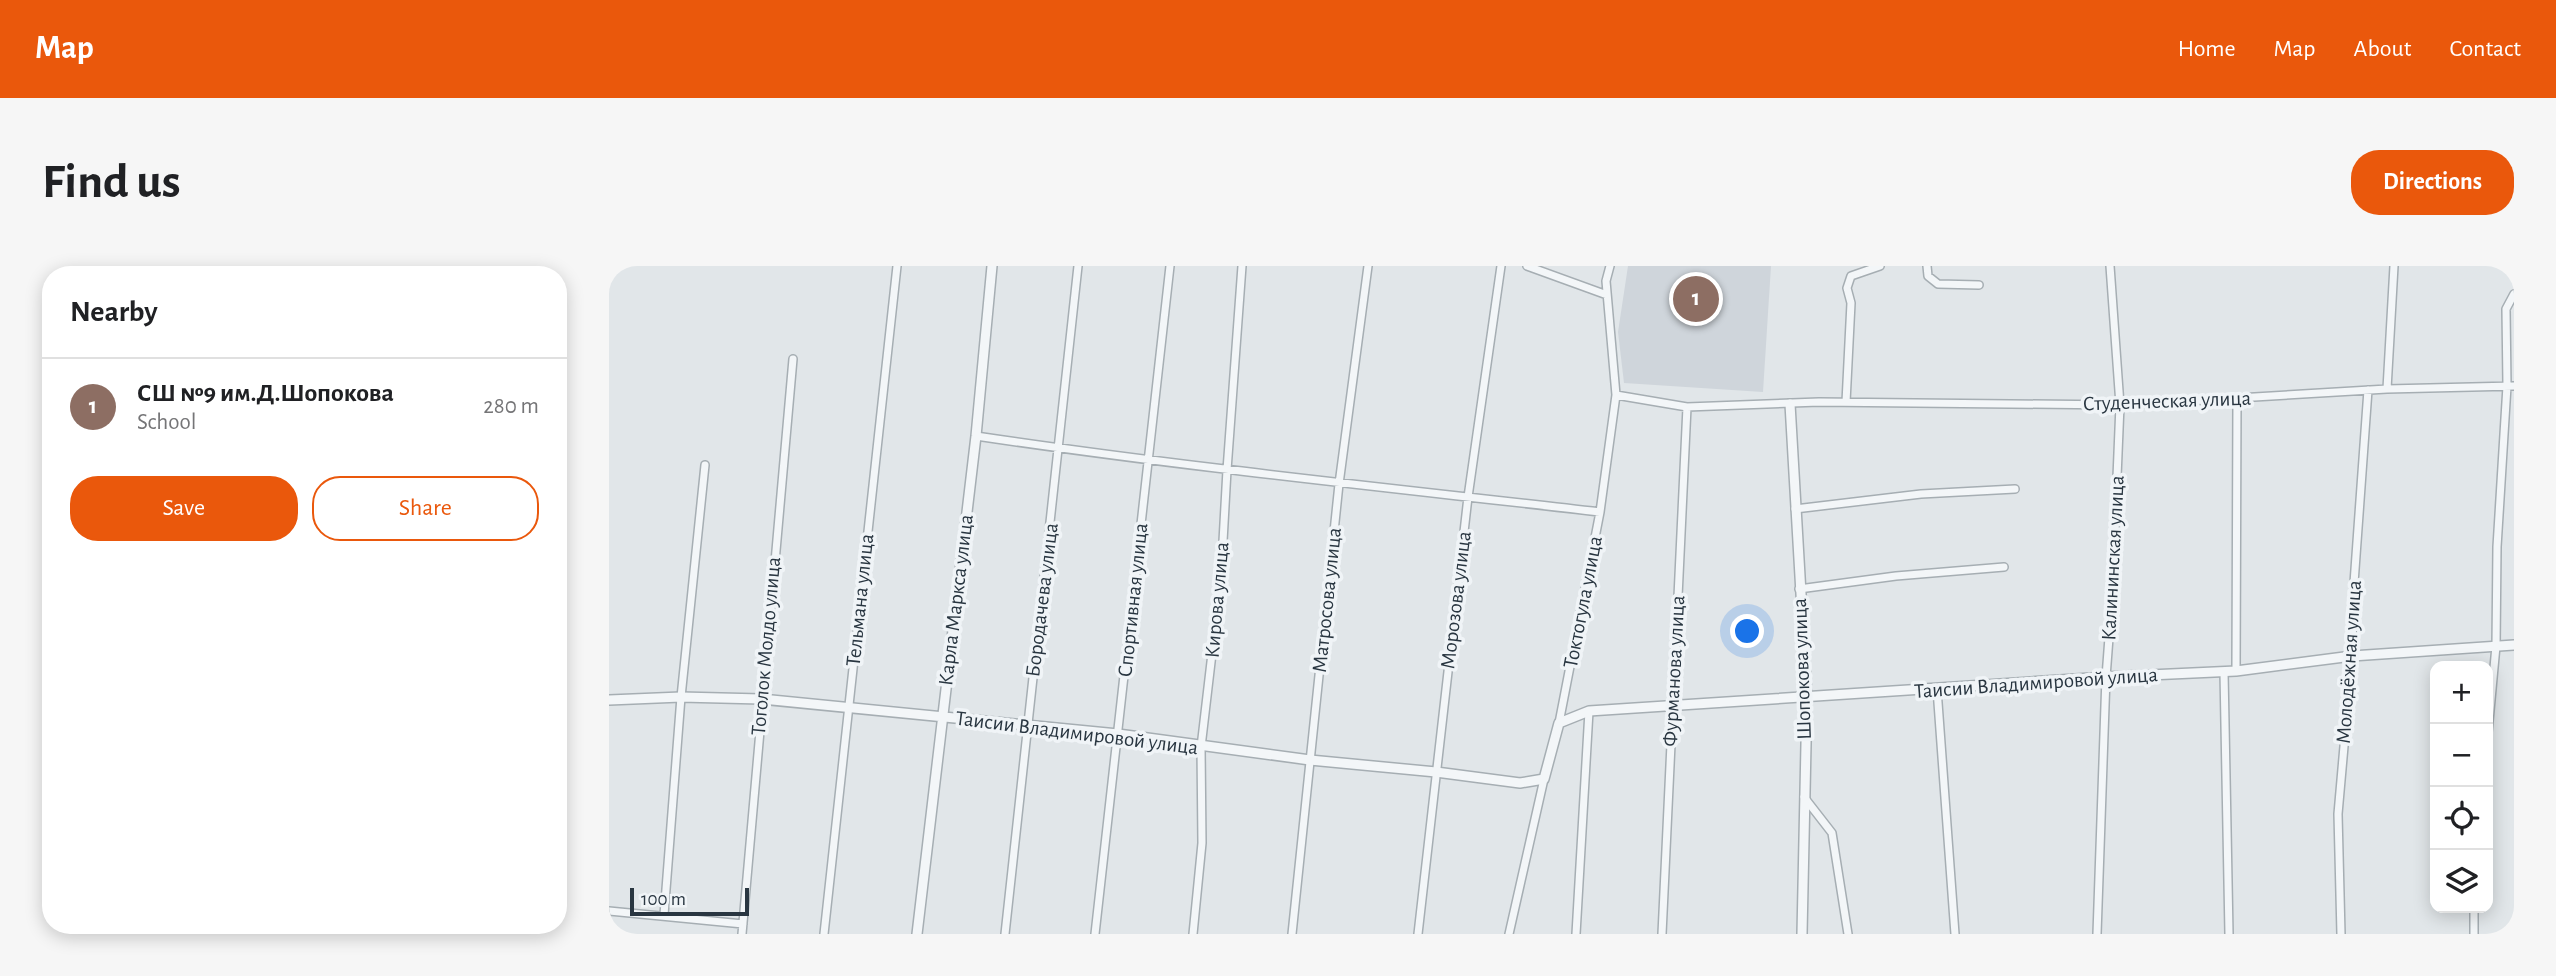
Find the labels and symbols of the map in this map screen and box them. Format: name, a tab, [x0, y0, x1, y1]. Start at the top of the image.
pin: 1	[1673, 273, 1719, 325]
street label: Студенческая улица	[2082, 388, 2252, 414]
street label: Калининская улица	[2098, 474, 2128, 641]
street label: Карла Маркса улица	[935, 513, 977, 687]
street label: Бородачева улица	[1022, 521, 1062, 678]
street label: Спортивная улица	[1114, 522, 1152, 678]
street label: Матросова улица	[1309, 526, 1345, 674]
street label: Морозова улица	[1437, 529, 1475, 670]
street label: Тельмана улица	[843, 532, 877, 667]
street label: Токтогула улица	[1560, 534, 1606, 670]
street label: Кирова улица	[1201, 541, 1233, 659]
street label: Тоголок Молдо улица	[748, 556, 784, 736]
street label: Молодёжная улица	[2333, 579, 2365, 745]
street label: Фурманова улица	[1660, 594, 1688, 747]
street label: Шопокова улица	[1789, 597, 1815, 740]
your location	[1730, 614, 1764, 648]
street label: Таисии Владимировой улица	[1913, 664, 2159, 702]
street label: Таисии Владимировой улица	[955, 708, 1200, 758]
scale bar	[630, 885, 749, 917]

